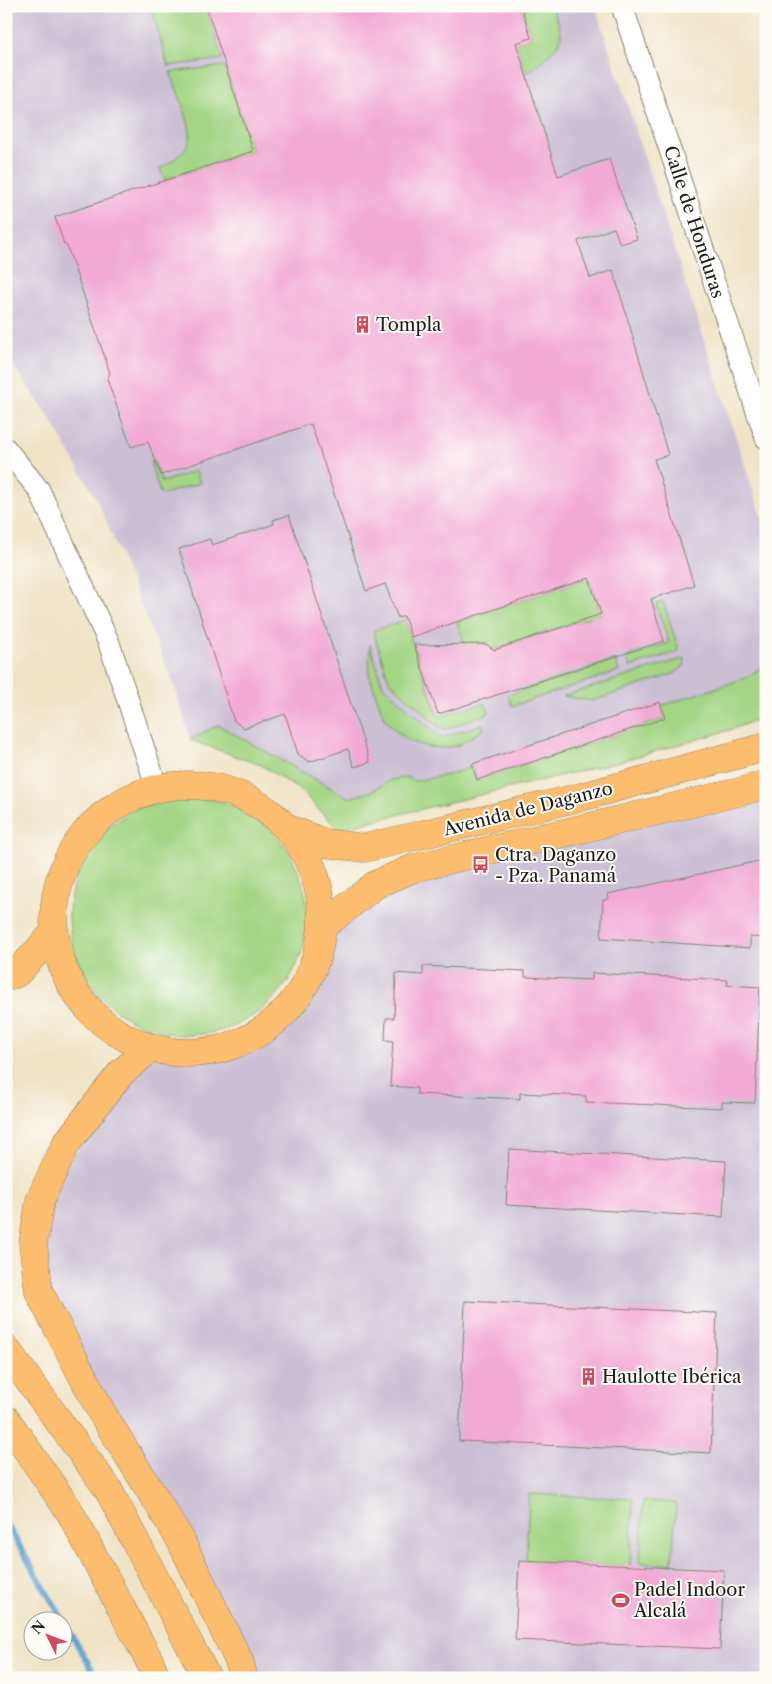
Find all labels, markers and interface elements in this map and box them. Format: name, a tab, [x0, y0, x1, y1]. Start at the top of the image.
street label: Calle de Honduras	[659, 143, 729, 301]
place label: Tompla	[376, 314, 442, 336]
building icon: Tompla	[352, 315, 372, 335]
street label: Avenida de Daganzo	[440, 777, 615, 841]
place label: Ctra. Daganzo - Pza. Panamá	[495, 844, 617, 887]
bus stop icon: Ctra. Daganzo - Pza. Panamá	[471, 855, 491, 875]
place label: Haulotte Ibérica	[602, 1366, 742, 1388]
building icon: Haulotte Ibérica	[578, 1367, 598, 1387]
place label: Padel Indoor Alcalá	[633, 1579, 745, 1622]
sports icon: Padel Indoor Alcalá	[610, 1590, 630, 1610]
north arrow	[22, 1612, 72, 1662]
text: N	[28, 1617, 49, 1638]

